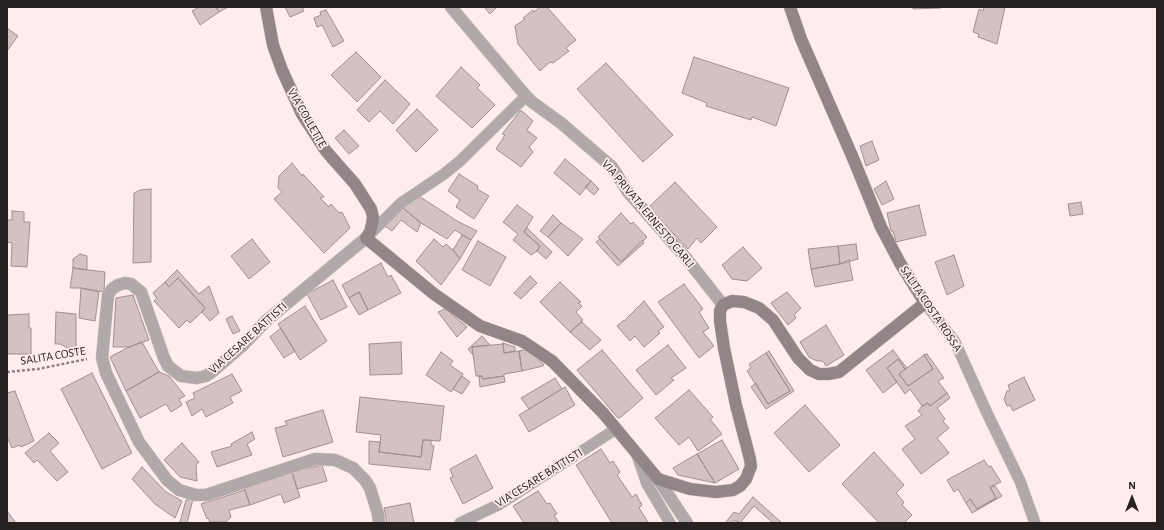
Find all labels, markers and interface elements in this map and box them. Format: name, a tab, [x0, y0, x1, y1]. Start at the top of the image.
street label: VIA COLLETTE	[284, 86, 330, 150]
street label: VIA PRIVATA ERNESTO CARLI	[599, 157, 697, 271]
street label: SALITA COSTA ROSSA	[897, 263, 965, 355]
street label: VIA CESARE BATTISTI	[206, 299, 290, 377]
street label: SALITA COSTE	[19, 344, 87, 368]
street label: VIA CESARE BATTISTI	[493, 445, 585, 511]
north arrow	[1112, 478, 1152, 518]
text: N	[1128, 480, 1136, 491]

